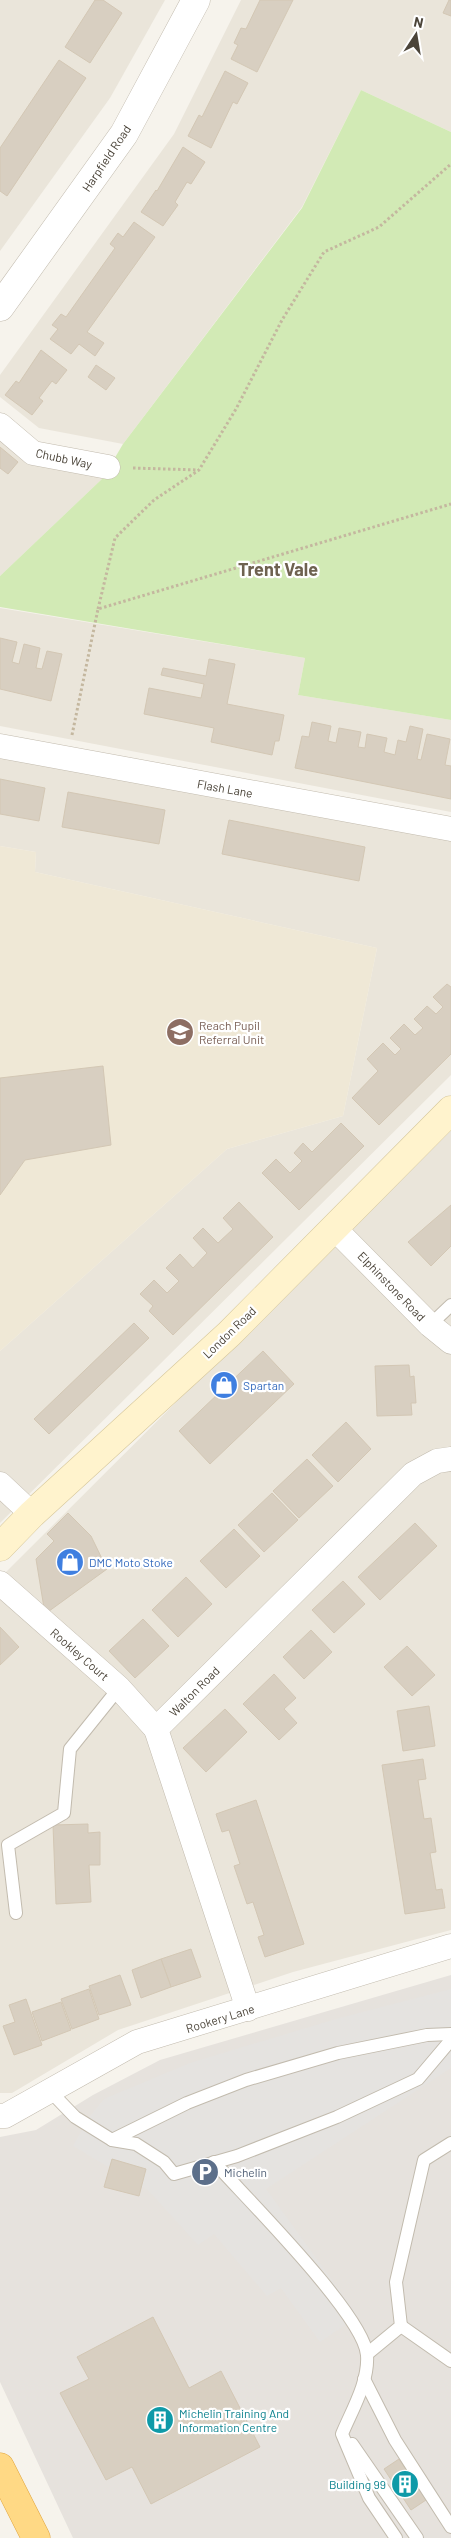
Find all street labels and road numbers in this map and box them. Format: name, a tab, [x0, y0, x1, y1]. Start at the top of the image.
street label: Harpfield Road	[79, 122, 133, 194]
street label: Chubb Way	[35, 445, 94, 471]
street label: Flash Lane	[196, 776, 254, 800]
street label: Elphinstone Road	[355, 1248, 429, 1324]
street label: London Road	[200, 1303, 258, 1361]
street label: Rookley Court	[48, 1625, 112, 1683]
street label: Walton Road	[166, 1663, 222, 1719]
street label: Rookery Lane	[184, 2001, 256, 2035]

